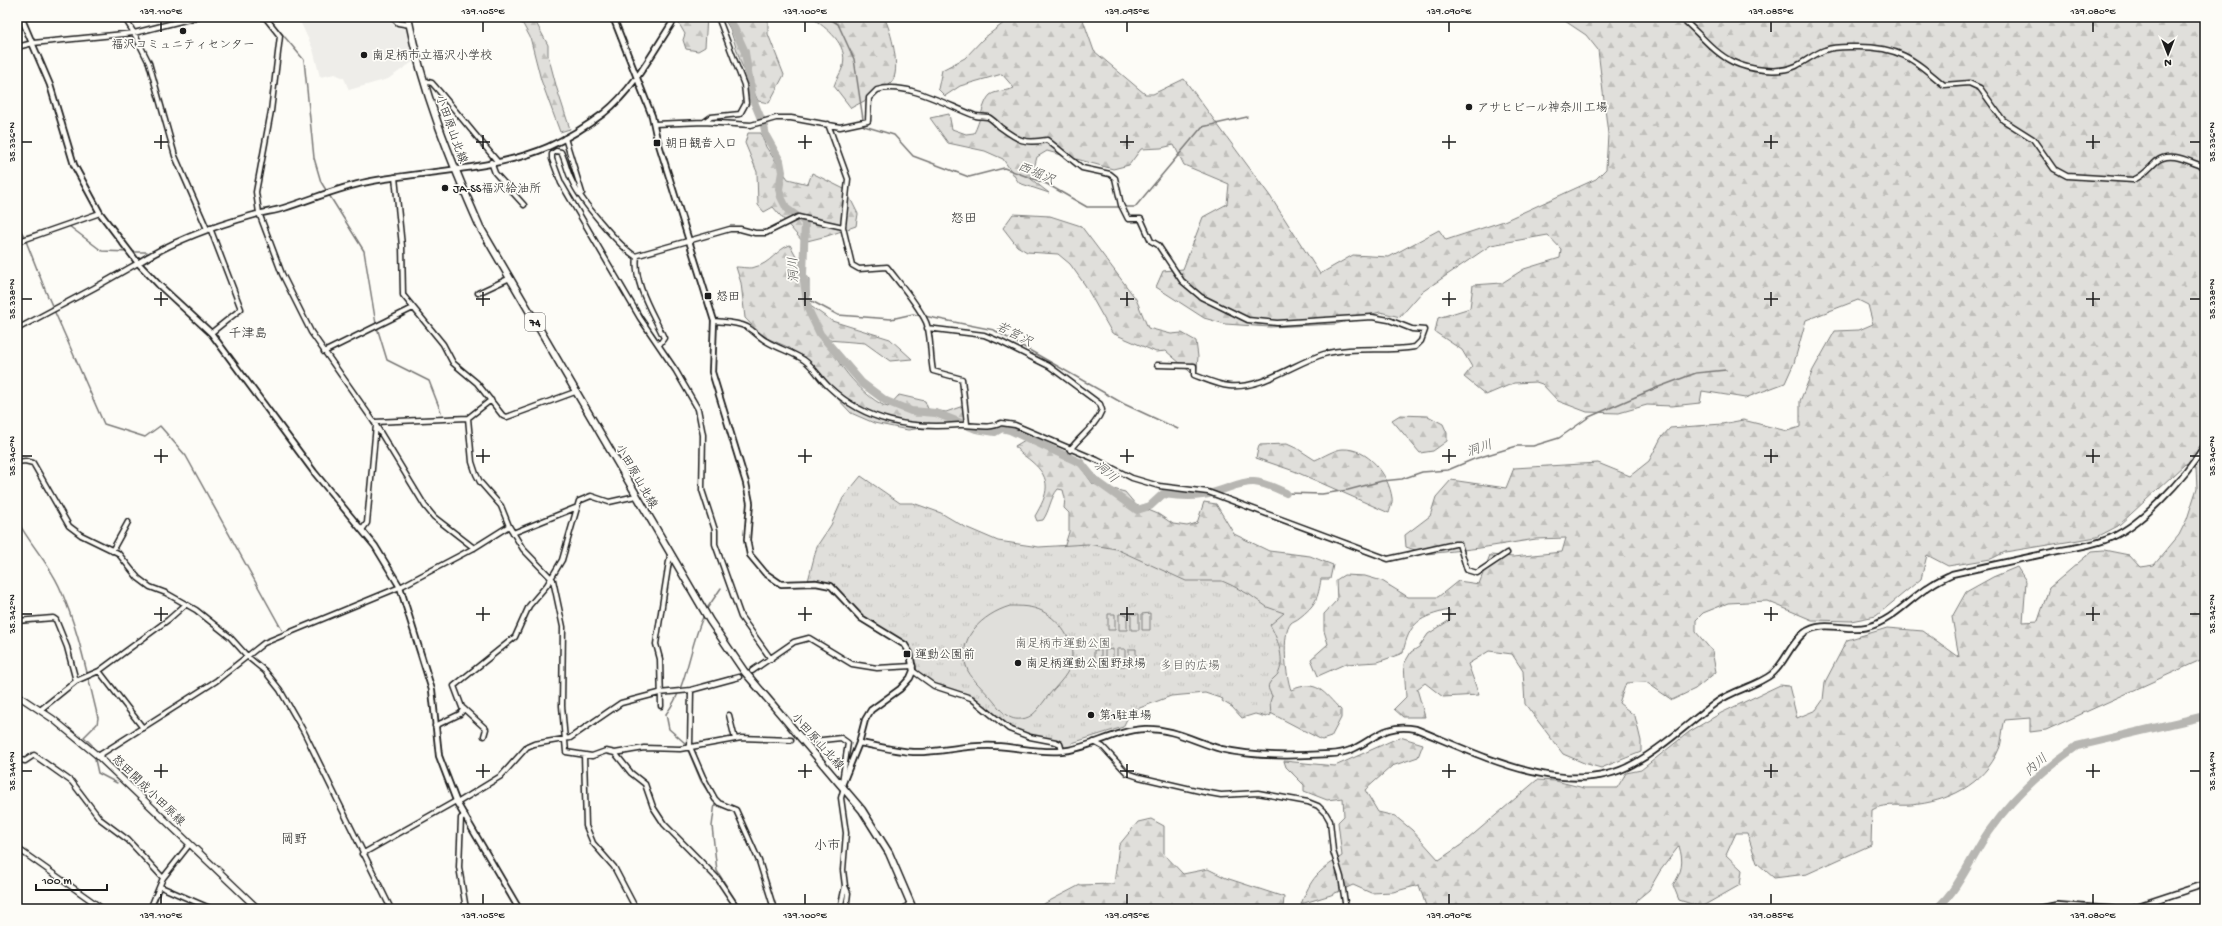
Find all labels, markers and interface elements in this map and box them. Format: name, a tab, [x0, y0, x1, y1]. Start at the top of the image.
text: 139.110°E	[139, 6, 183, 18]
text: 139.105°E	[460, 6, 505, 18]
text: 139.100°E	[782, 6, 828, 18]
text: 139.095°E	[1104, 6, 1150, 18]
text: 139.090°E	[1426, 6, 1472, 18]
text: 139.085°E	[1748, 6, 1794, 18]
text: 139.080°E	[2070, 6, 2116, 18]
marker: 福沢コミュニティセンター	[178, 26, 188, 36]
north arrow	[2148, 34, 2188, 74]
place label: 福沢コミュニティセンター	[111, 38, 255, 53]
place label: 南足柄市立福沢小学校	[372, 49, 492, 64]
marker: 南足柄市立福沢小学校	[359, 50, 369, 60]
text: N	[2164, 56, 2172, 68]
street label: 小田原山北線	[431, 93, 470, 166]
place label: アサヒビール神奈川工場	[1477, 101, 1608, 116]
marker: アサヒビール神奈川工場	[1464, 102, 1474, 112]
text: 35.336°N	[7, 121, 19, 163]
text: 35.336°N	[2207, 121, 2219, 163]
place label: 朝日観音入口	[665, 137, 737, 152]
marker: 朝日観音入口	[652, 138, 662, 148]
water label: 西堀沢	[1015, 160, 1058, 189]
place label: JA-SS福沢給油所	[453, 182, 541, 197]
marker: JA-SS福沢給油所	[440, 183, 450, 193]
district label: 怒田	[951, 212, 977, 227]
water label: 洞川	[787, 257, 802, 283]
text: 35.338°N	[7, 278, 19, 320]
text: 35.338°N	[2207, 278, 2219, 320]
place label: 怒田	[716, 290, 740, 305]
marker: 怒田	[703, 291, 713, 301]
road number: 74	[525, 313, 545, 331]
water label: 若宮沢	[993, 319, 1036, 351]
district label: 千津島	[228, 327, 268, 342]
text: 35.340°N	[7, 435, 19, 477]
text: 35.340°N	[2207, 435, 2219, 477]
water label: 洞川	[1465, 438, 1495, 461]
street label: 小田原山北線	[611, 442, 660, 512]
water label: 洞川	[1091, 459, 1120, 487]
text: 35.342°N	[7, 594, 19, 635]
text: 35.342°N	[2207, 594, 2219, 635]
park label: 南足柄市運動公園	[1015, 637, 1111, 652]
place label: 運動公園前	[915, 648, 975, 663]
marker: 運動公園前	[902, 649, 912, 659]
place label: 南足柄運動公園野球場	[1026, 657, 1146, 672]
marker: 南足柄運動公園野球場	[1013, 658, 1023, 668]
park label: 多目的広場	[1160, 659, 1220, 674]
place label: 第1駐車場	[1099, 709, 1152, 724]
street label: 小田原山北線	[787, 710, 847, 774]
marker: 第1駐車場	[1086, 710, 1096, 720]
text: 35.344°N	[7, 751, 19, 792]
water label: 内川	[2021, 751, 2051, 780]
text: 35.344°N	[2207, 751, 2219, 792]
street label: 怒田開成小田原線	[108, 752, 188, 830]
district label: 岡野	[281, 832, 307, 848]
district label: 小市	[814, 839, 840, 854]
scale bar	[36, 866, 107, 892]
text: 100 m	[41, 875, 72, 889]
text: 139.110°E	[139, 910, 183, 922]
text: 139.105°E	[460, 910, 505, 922]
text: 139.100°E	[782, 910, 828, 922]
text: 139.095°E	[1104, 910, 1150, 922]
text: 139.090°E	[1426, 910, 1472, 922]
text: 139.085°E	[1748, 910, 1794, 922]
text: 139.080°E	[2070, 910, 2116, 922]

